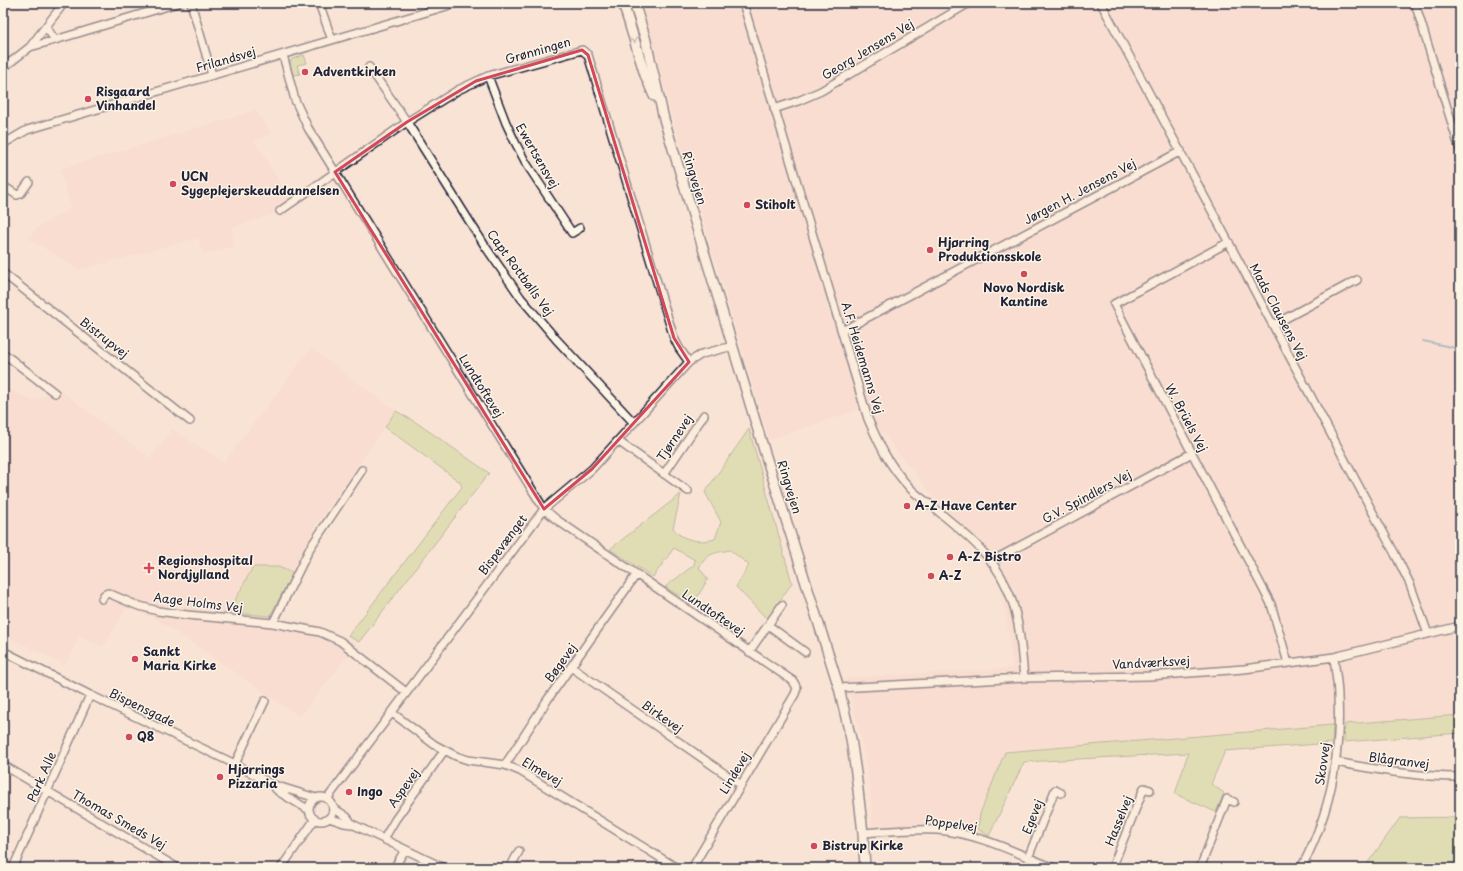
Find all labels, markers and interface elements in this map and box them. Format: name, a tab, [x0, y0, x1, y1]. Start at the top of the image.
street label: Georg Jensens Vej	[818, 14, 917, 84]
street label: Grønningen	[503, 32, 573, 68]
one-way arrow	[629, 37, 638, 44]
street label: Frilandsvej	[194, 42, 258, 76]
place label: Adventkirken	[313, 62, 396, 80]
marker: Adventkirken	[300, 67, 310, 77]
place label: Risgaard Vinhandel	[96, 82, 155, 114]
marker: Risgaard Vinhandel	[83, 94, 93, 104]
street label: Ewertsensvej	[512, 119, 564, 192]
street label: Ringvejen	[678, 149, 712, 207]
street label: Jørgen H. Jensens Vej	[1020, 154, 1139, 228]
place label: UCN Sygeplejerskeuddannelsen	[181, 167, 339, 199]
marker: UCN Sygeplejerskeuddannelsen	[168, 179, 178, 189]
place label: Stiholt	[755, 195, 796, 213]
marker: Stiholt	[742, 200, 752, 210]
street label: Capt Rottbølls Vej	[483, 226, 558, 319]
place label: Hjørring Produktionsskole	[938, 233, 1042, 265]
marker: Hjørring Produktionsskole	[925, 245, 935, 255]
street label: Mads Clausens Vej	[1246, 260, 1312, 363]
marker: Novo Nordisk Kantine	[1019, 269, 1029, 279]
place label: Novo Nordisk Kantine	[983, 278, 1065, 310]
street label: A.F. Heidemanns Vej	[837, 299, 889, 416]
street label: Bistrupvej	[76, 312, 133, 362]
street label: Lundtoftevej	[455, 350, 508, 421]
street label: W. Brüels Vej	[1161, 380, 1212, 455]
street label: Tjørnevej	[652, 410, 696, 464]
street label: Ringvejen	[773, 458, 807, 516]
street label: G.V. Spindlers Vej	[1039, 465, 1134, 527]
place label: A-Z Have Center	[915, 496, 1018, 514]
marker: A-Z Have Center	[902, 501, 912, 511]
street label: Bispevænget	[474, 510, 531, 578]
place label: A-Z Bistro	[958, 547, 1021, 565]
place label: Regionshospital Nordjylland	[158, 551, 253, 583]
marker: A-Z Bistro	[945, 552, 955, 562]
marker: Regionshospital Nordjylland	[143, 562, 155, 574]
place label: A-Z	[939, 566, 962, 584]
marker: A-Z	[926, 571, 936, 581]
street label: Lundtoftevej	[679, 585, 748, 640]
street label: Aage Holms Vej	[152, 588, 244, 616]
street label: Bøgevej	[540, 639, 580, 686]
place label: Sankt Maria Kirke	[143, 642, 217, 674]
street label: Vandværksvej	[1112, 651, 1190, 673]
marker: Sankt Maria Kirke	[130, 654, 140, 664]
street label: Bispensgade	[107, 683, 178, 731]
street label: Birkevej	[638, 695, 687, 737]
place label: Q8	[137, 727, 154, 745]
marker: Q8	[124, 732, 134, 742]
street label: Skovvej	[1310, 741, 1334, 787]
street label: Blågranvej	[1368, 747, 1430, 773]
street label: Park Alle	[22, 748, 60, 805]
street label: Lindevej	[714, 748, 754, 797]
street label: Elmevej	[519, 752, 566, 790]
place label: Hjørrings Pizzaria	[228, 760, 285, 792]
street label: Aspevej	[383, 764, 423, 811]
marker: Hjørrings Pizzaria	[215, 772, 225, 782]
place label: Ingo	[357, 782, 383, 800]
street label: Thomas Smeds Vej	[69, 785, 170, 853]
marker: Ingo	[344, 787, 354, 797]
street label: Hasselvej	[1100, 793, 1136, 849]
street label: Egevej	[1017, 796, 1047, 837]
street label: Poppelvej	[924, 810, 979, 836]
place label: Bistrup Kirke	[822, 836, 904, 854]
marker: Bistrup Kirke	[809, 841, 819, 851]

